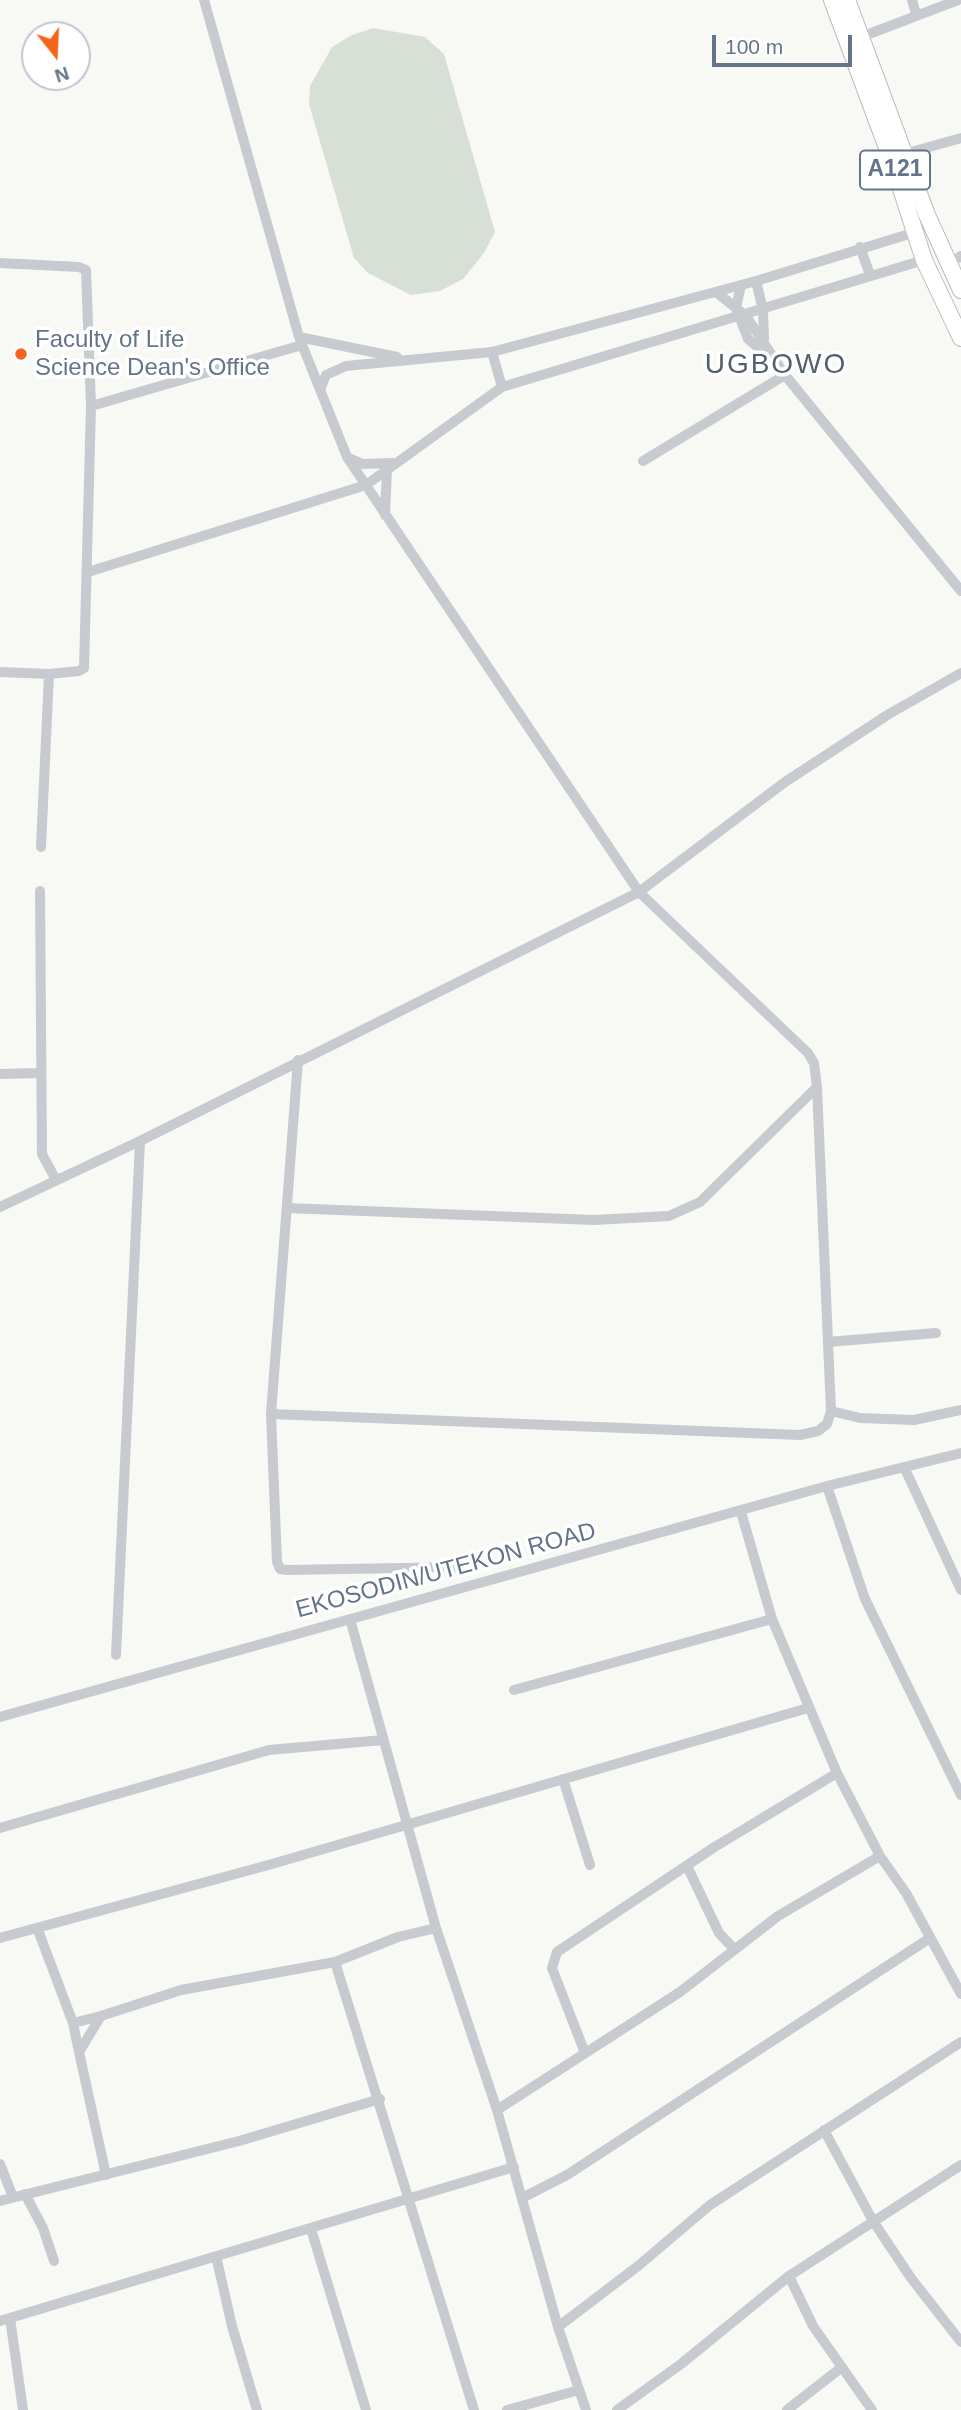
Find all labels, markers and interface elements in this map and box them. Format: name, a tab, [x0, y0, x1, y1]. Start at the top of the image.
north arrow	[21, 21, 91, 91]
scale bar	[716, 21, 856, 65]
text: 100 m	[725, 35, 783, 58]
text: N	[52, 62, 72, 87]
road number: A121	[860, 150, 930, 190]
place label: Faculty of Life Science Dean's Office	[35, 326, 270, 382]
marker: Faculty of Life Science Dean's Office	[13, 346, 29, 362]
district label: UGBOWO	[705, 348, 847, 382]
street label: EKOSODIN/UTEKON ROAD	[293, 1517, 599, 1625]

